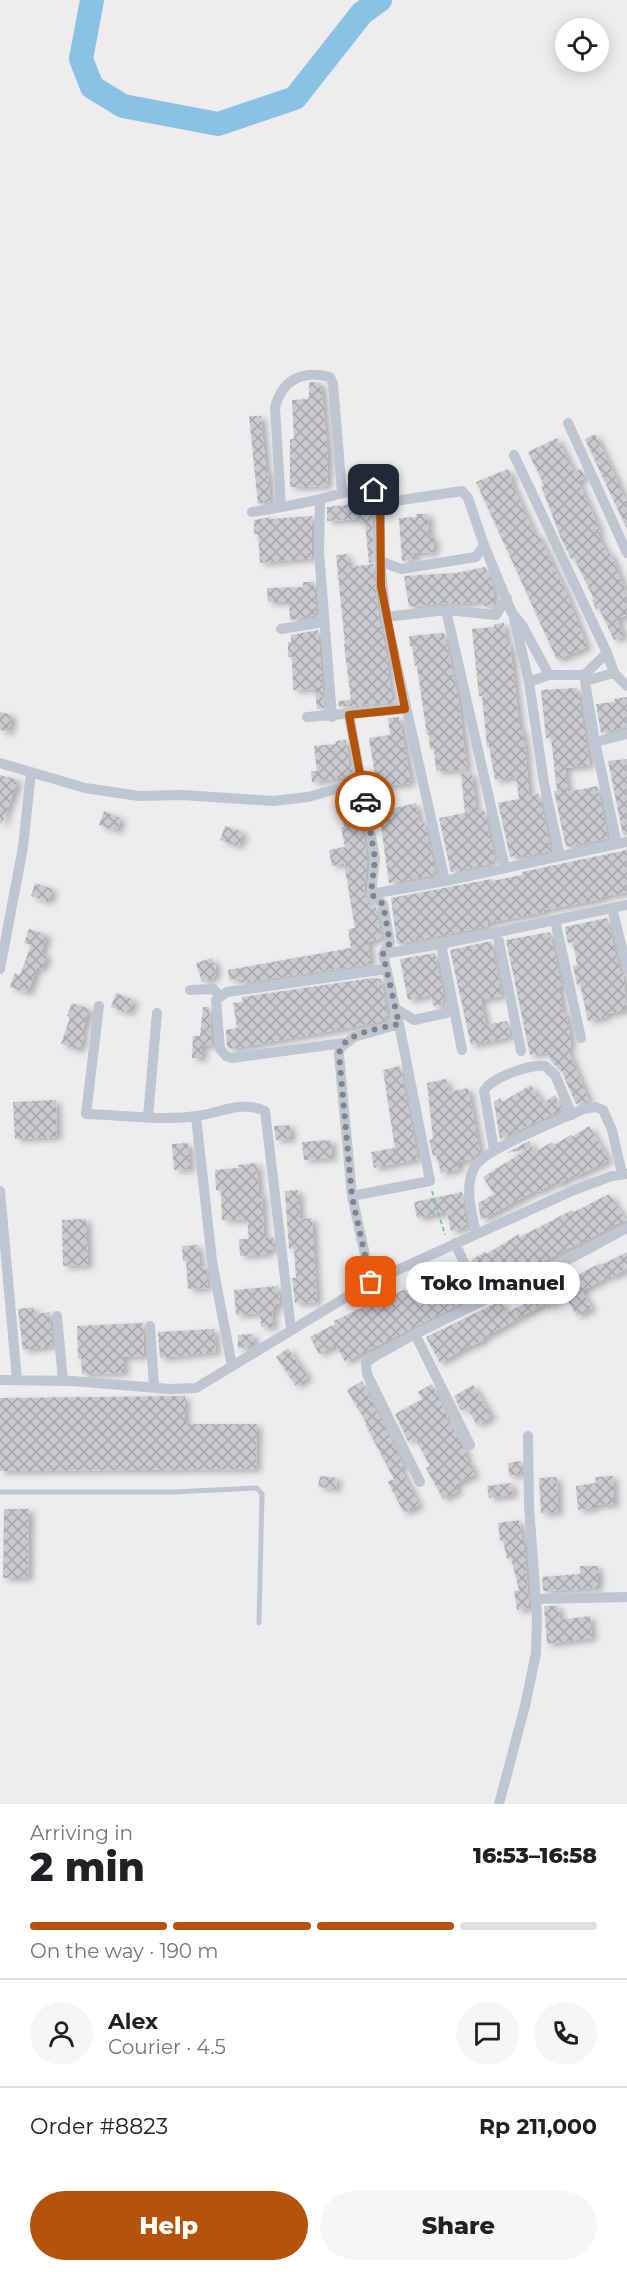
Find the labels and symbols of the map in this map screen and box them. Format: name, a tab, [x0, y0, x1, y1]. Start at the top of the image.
pin	[348, 464, 399, 515]
courier	[335, 771, 395, 831]
pin	[345, 1256, 396, 1307]
callout: Toko Imanuel	[407, 1261, 581, 1303]

